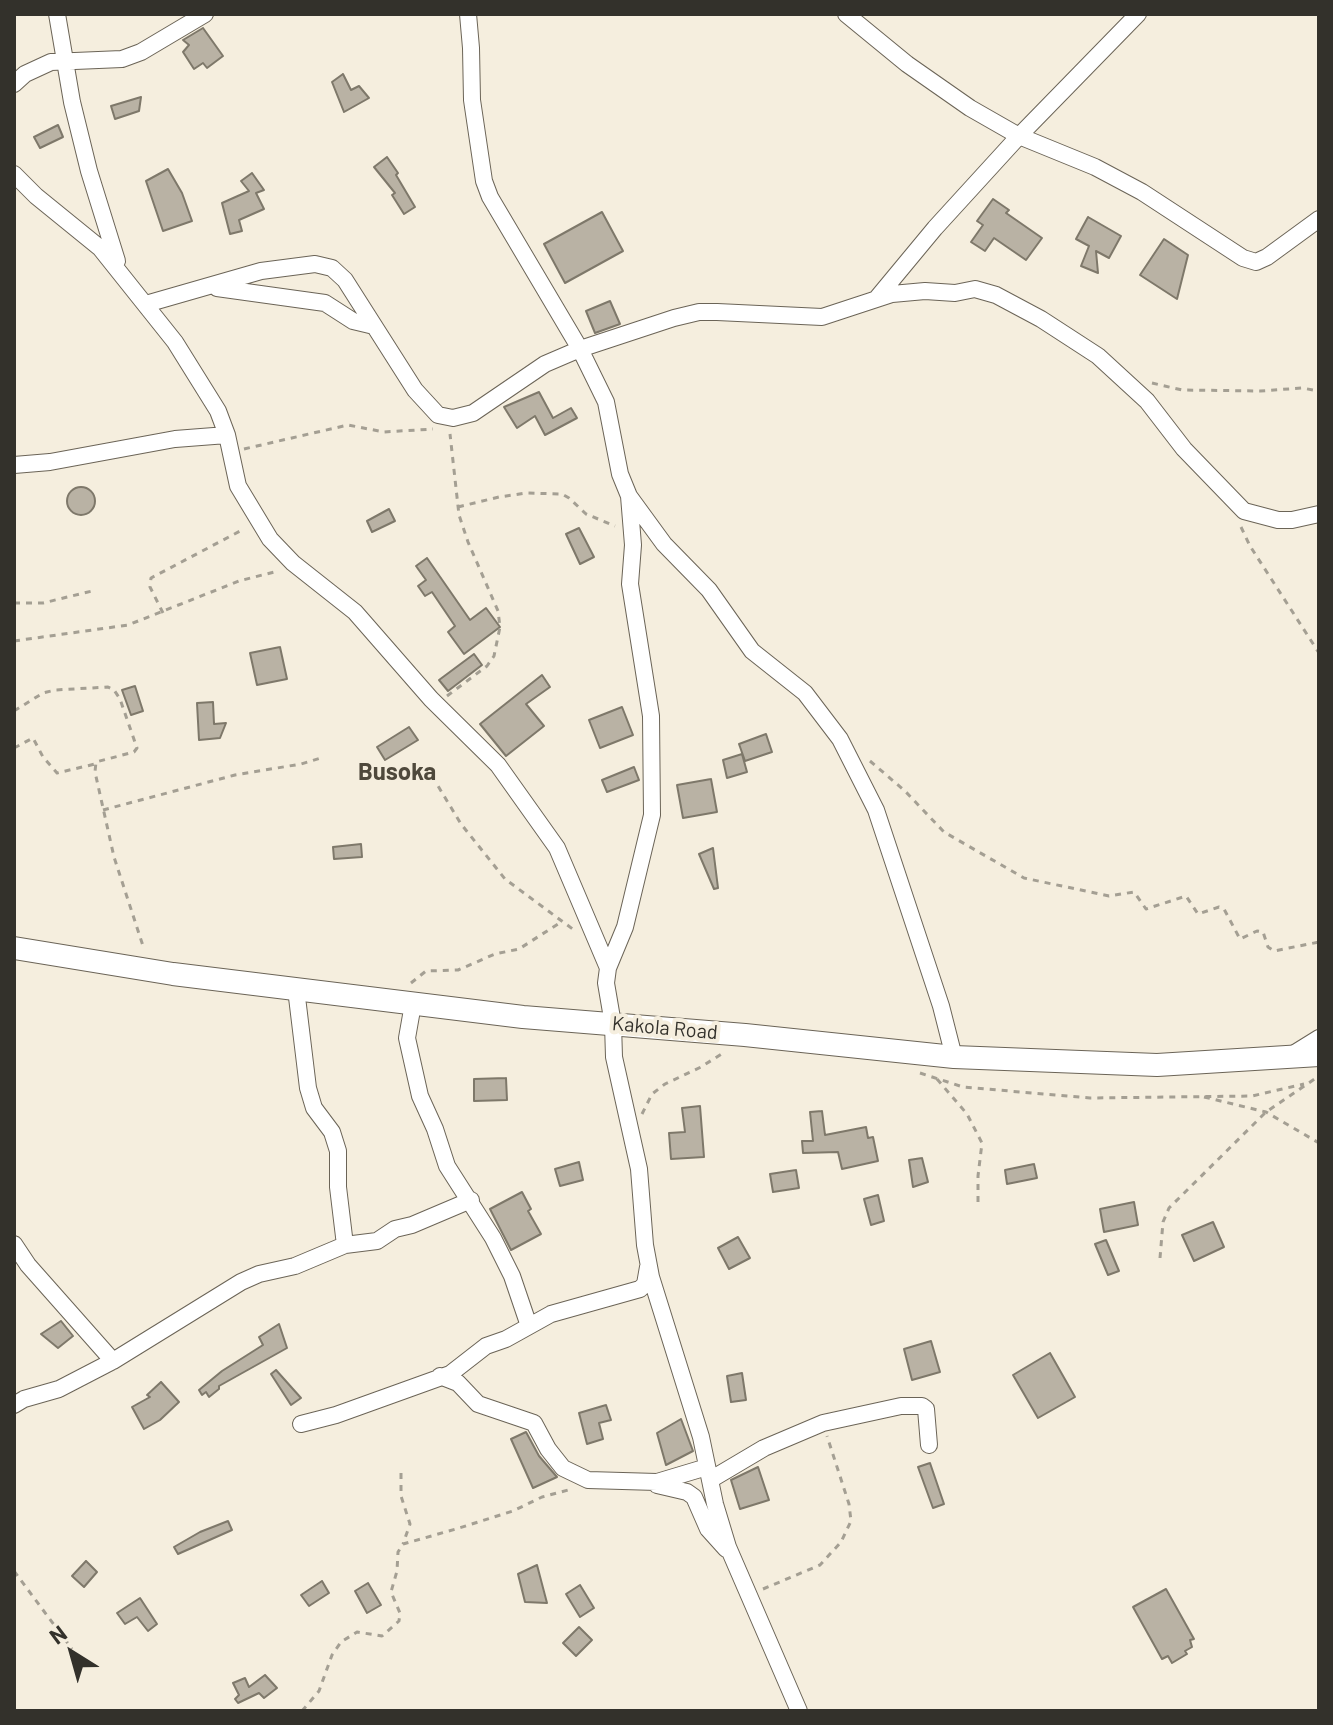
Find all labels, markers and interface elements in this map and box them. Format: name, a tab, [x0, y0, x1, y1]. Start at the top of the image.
district label: Busoka	[358, 758, 436, 786]
street label: Kakola Road	[611, 1011, 719, 1045]
north arrow	[32, 1613, 112, 1693]
text: N	[44, 1619, 71, 1649]

